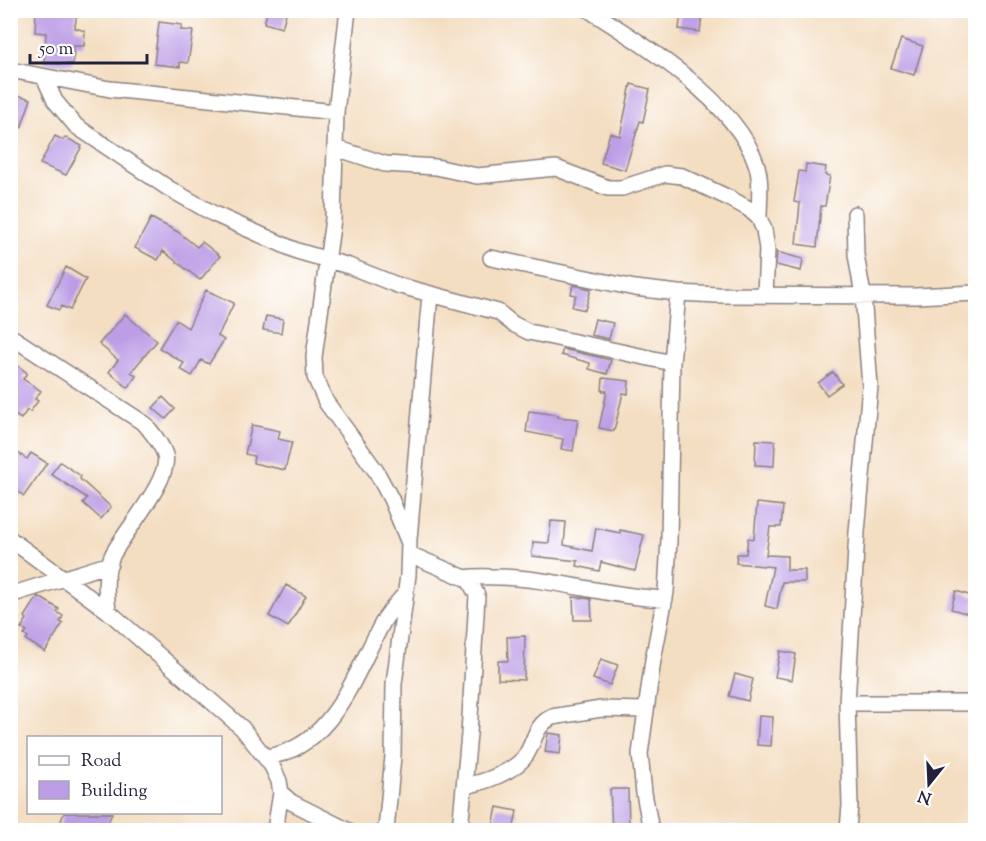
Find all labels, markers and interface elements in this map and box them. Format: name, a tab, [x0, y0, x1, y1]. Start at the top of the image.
scale bar	[30, 27, 147, 65]
text: 50 m	[38, 37, 74, 63]
legend	[27, 736, 222, 814]
text: Road	[81, 749, 121, 775]
north arrow	[899, 754, 959, 814]
text: Building	[81, 779, 147, 805]
text: N	[915, 783, 935, 809]

